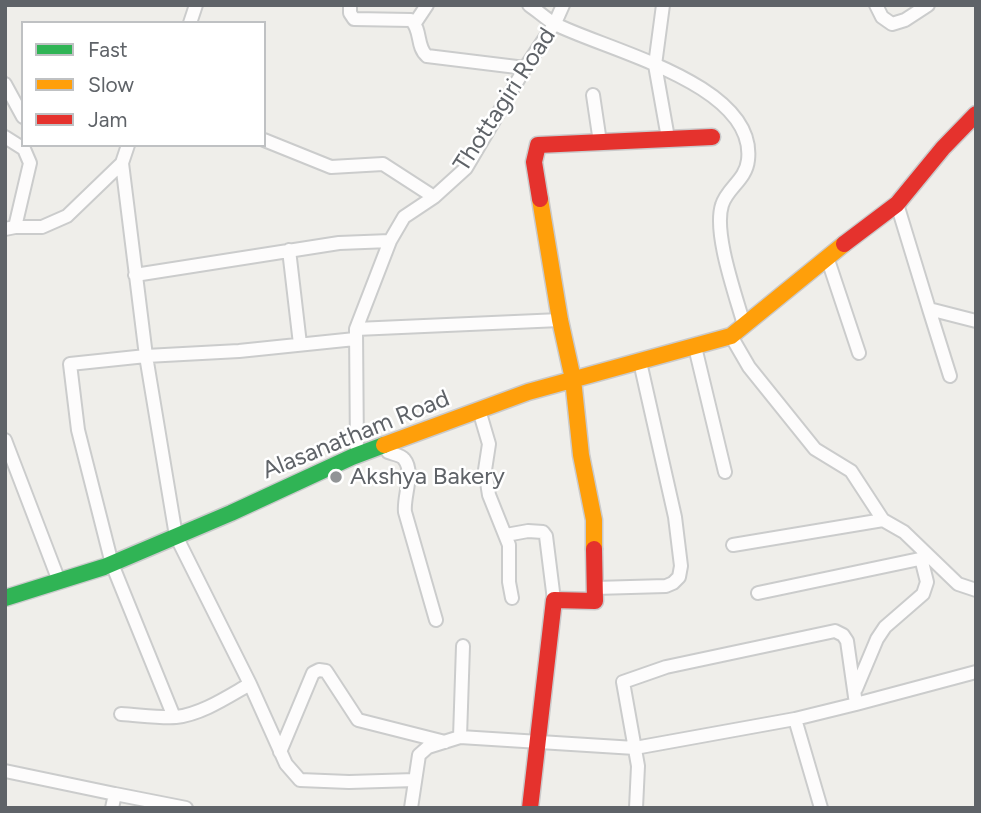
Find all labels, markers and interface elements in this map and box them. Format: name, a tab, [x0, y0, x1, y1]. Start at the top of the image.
legend	[21, 21, 266, 147]
street label: Thottagiri Road	[448, 23, 562, 177]
text: Fast	[88, 37, 128, 62]
text: Slow	[88, 72, 134, 97]
text: Jam	[88, 107, 127, 132]
street label: Alasanatham Road	[258, 384, 454, 486]
place label: Akshya Bakery	[350, 463, 505, 491]
marker: Akshya Bakery	[328, 469, 344, 485]

